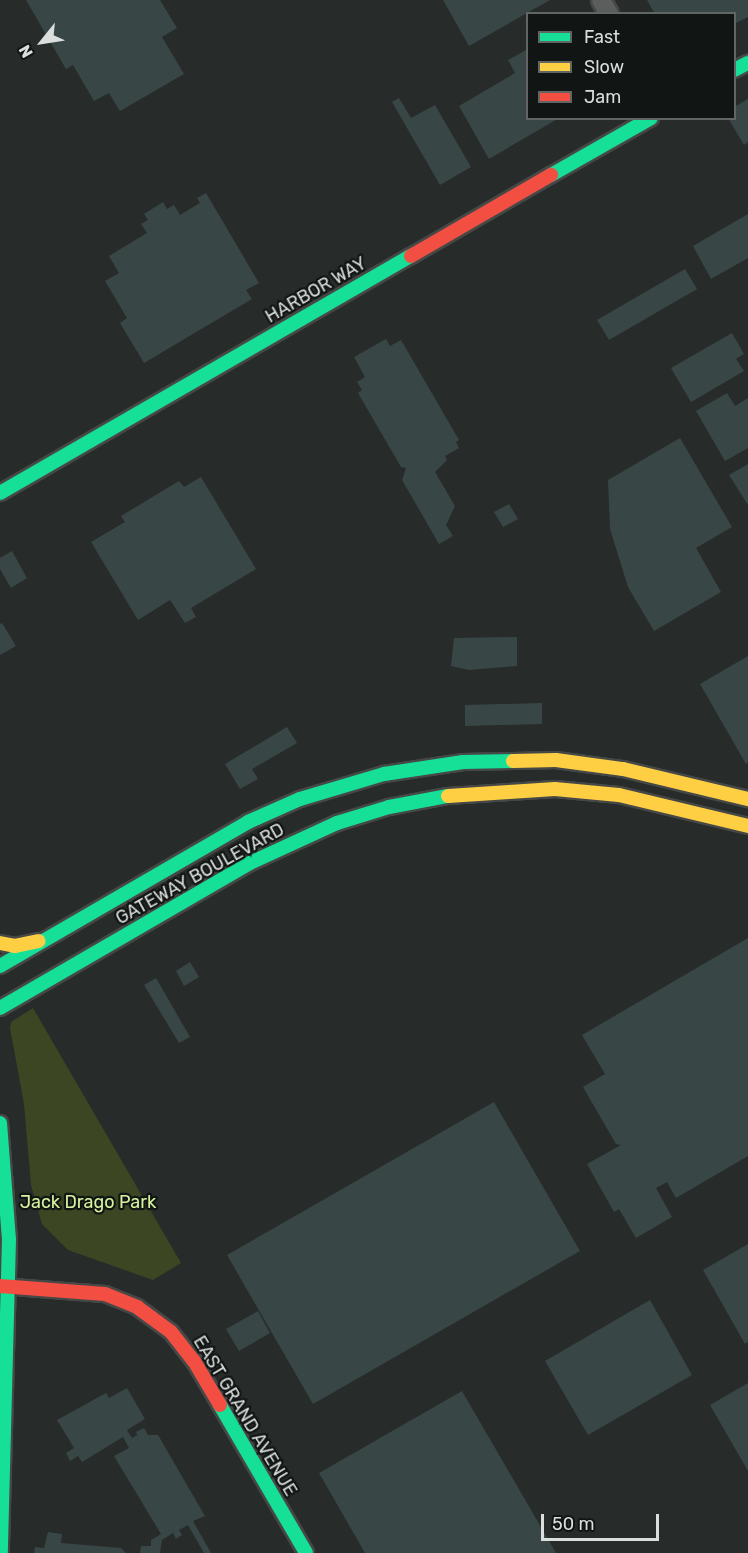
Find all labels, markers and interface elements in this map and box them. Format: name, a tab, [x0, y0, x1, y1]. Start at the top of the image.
north arrow	[12, 12, 72, 72]
legend	[526, 12, 736, 120]
text: Fast	[584, 26, 620, 48]
text: N	[15, 42, 37, 61]
text: Slow	[584, 56, 624, 78]
text: Jam	[584, 86, 621, 108]
street label: HARBOR WAY	[261, 252, 371, 328]
street label: GATEWAY BOULEVARD	[112, 819, 288, 929]
park label: Jack Drago Park	[20, 1191, 156, 1213]
street label: EAST GRAND AVENUE	[188, 1332, 302, 1500]
scale bar	[544, 1502, 662, 1540]
text: 50 m	[552, 1513, 595, 1535]

